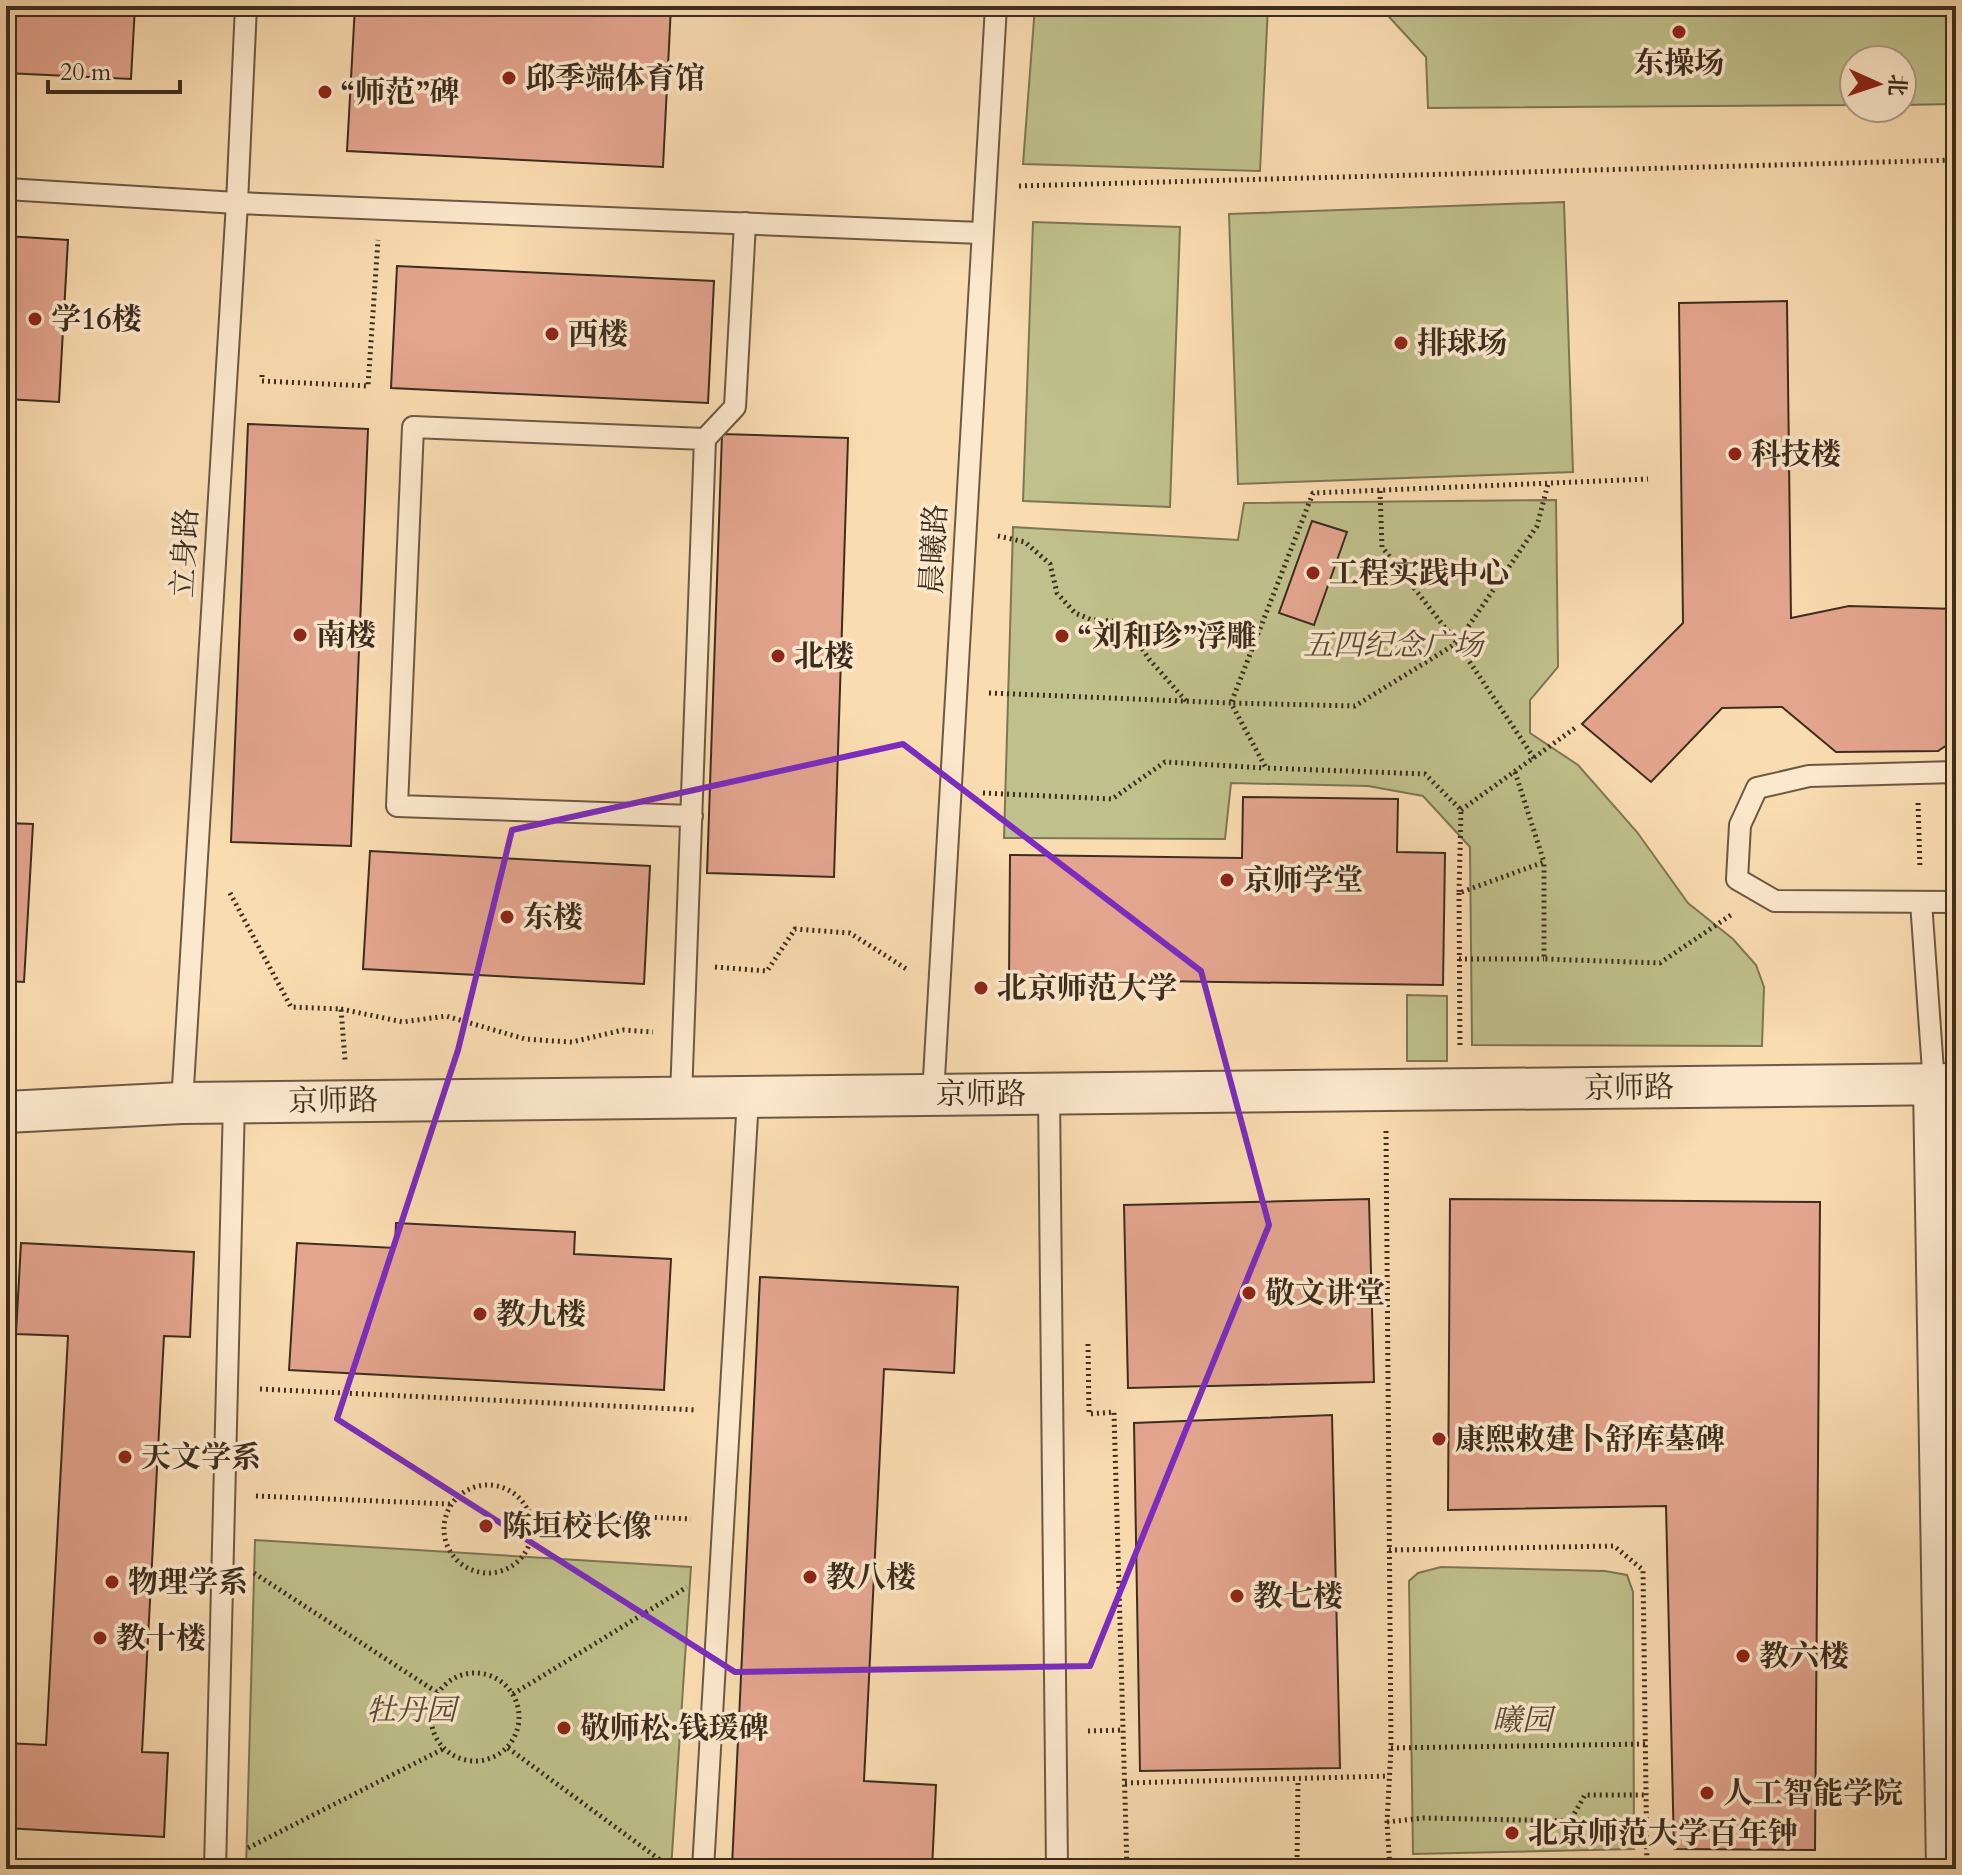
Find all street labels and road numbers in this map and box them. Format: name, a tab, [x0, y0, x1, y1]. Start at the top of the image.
street label: 晨曦路	[911, 503, 957, 595]
street label: 立身路	[162, 507, 208, 599]
street label: 京师路	[1584, 1067, 1674, 1109]
street label: 京师路	[936, 1074, 1026, 1115]
street label: 京师路	[288, 1080, 378, 1122]

